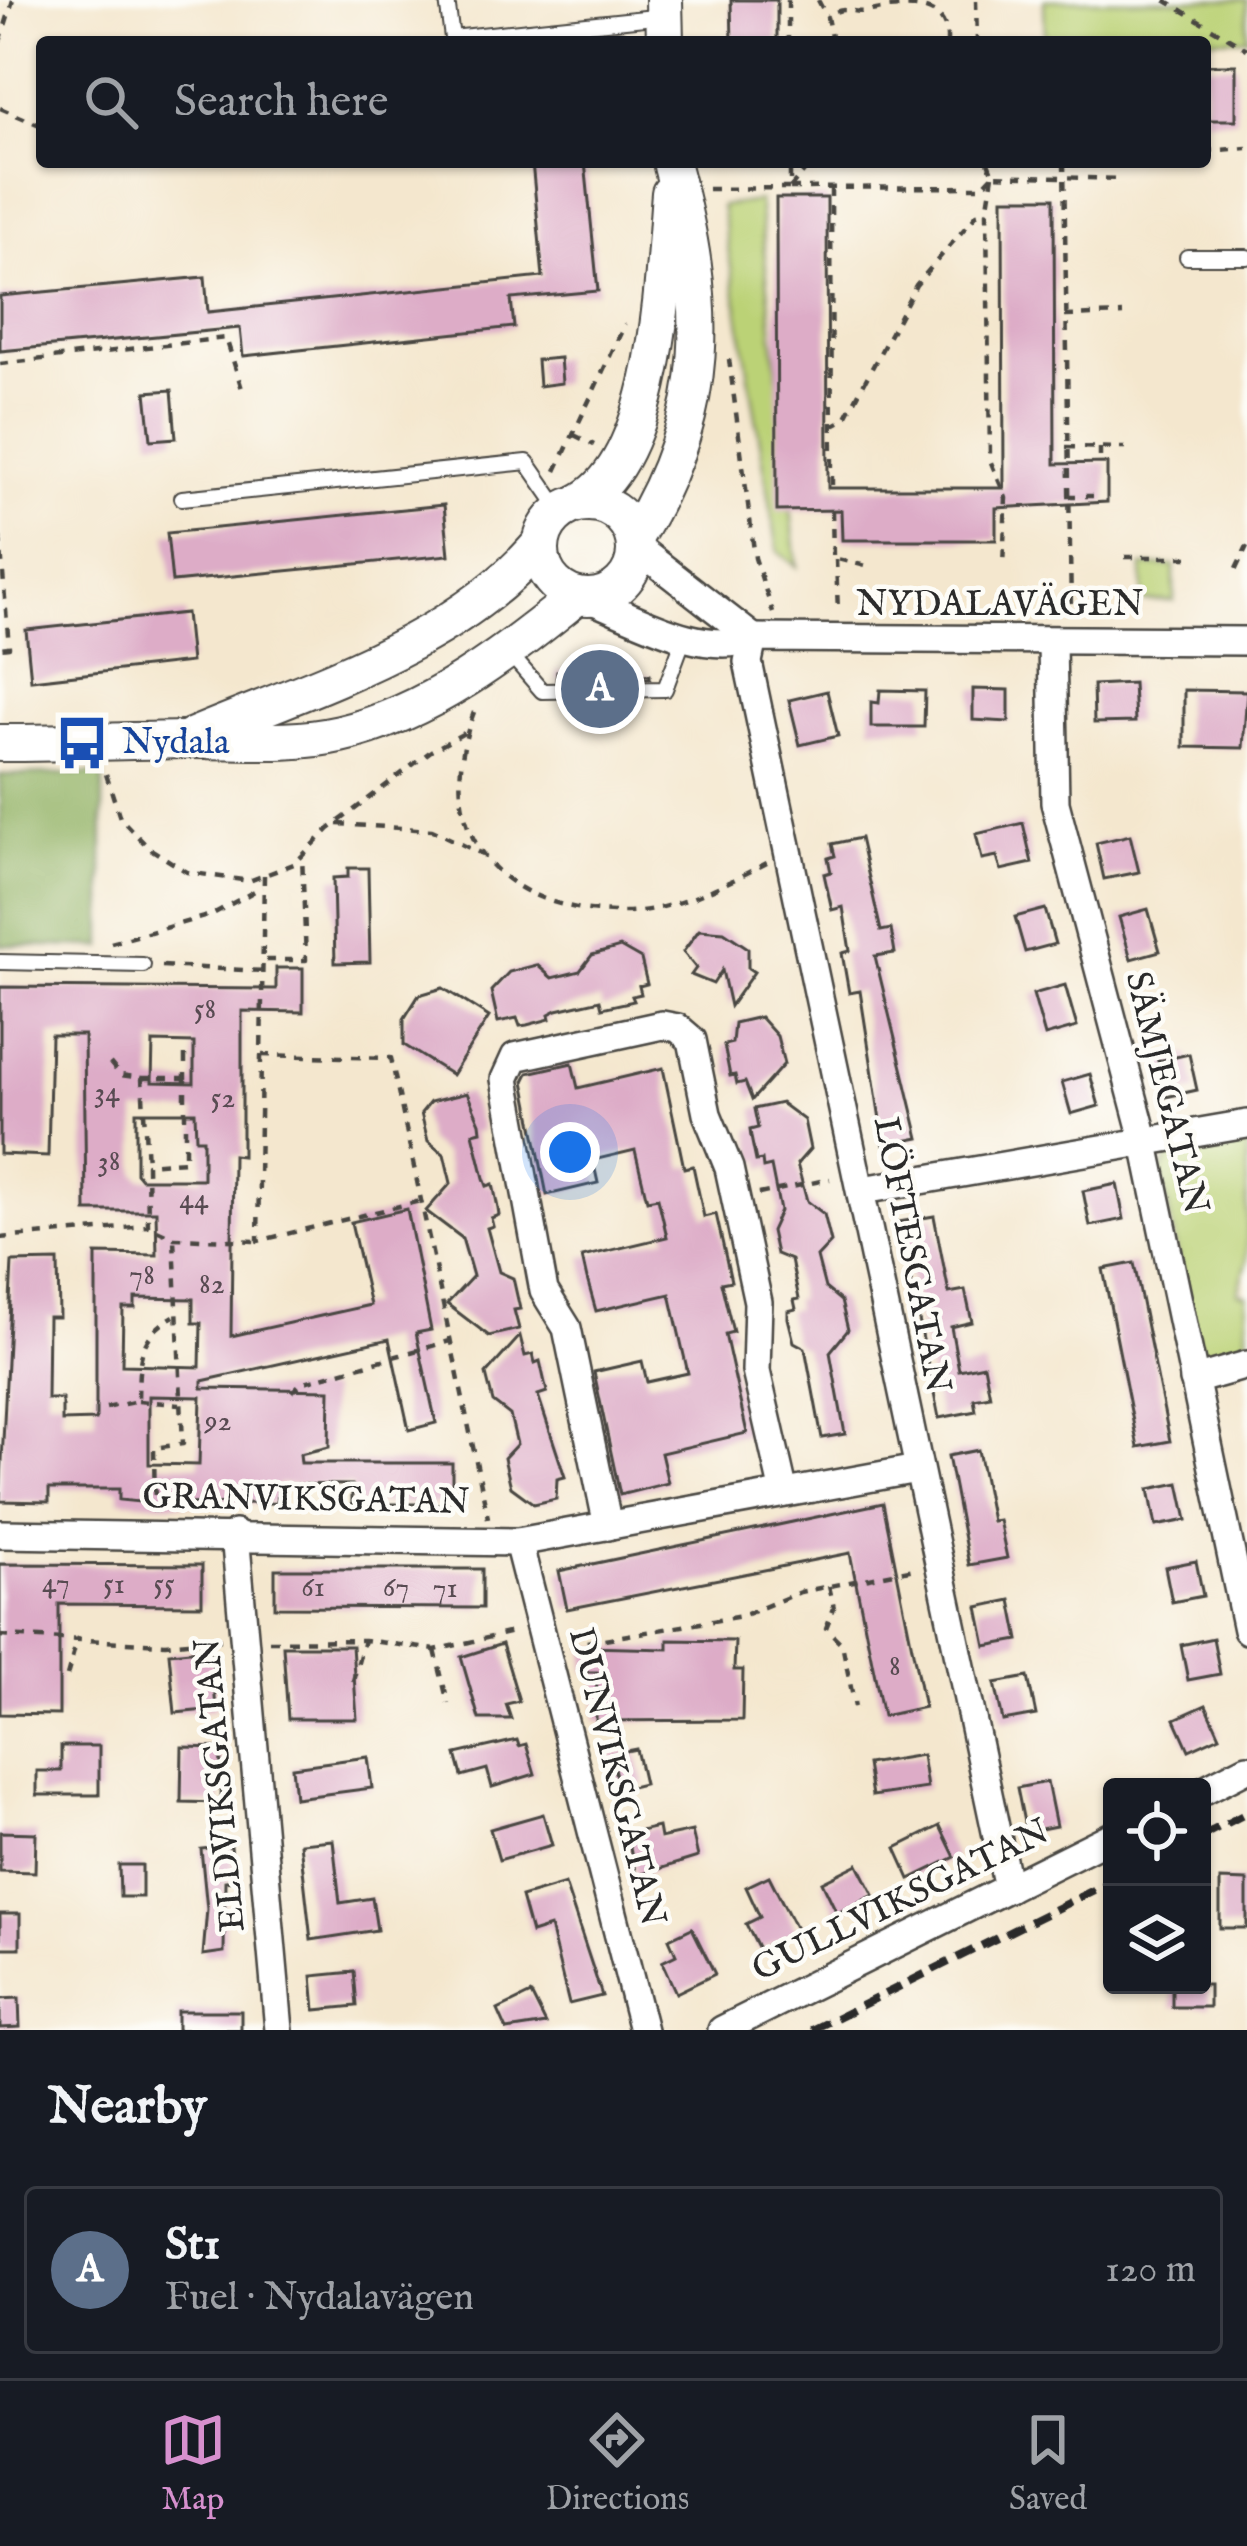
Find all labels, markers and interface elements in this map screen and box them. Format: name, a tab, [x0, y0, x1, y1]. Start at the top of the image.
search box	[36, 36, 1211, 168]
icon: search	[78, 69, 144, 135]
text: Search here	[174, 74, 388, 131]
street label: NYDALAVÄGEN	[856, 582, 1144, 628]
pin: A	[561, 644, 639, 734]
bus stop icon: Nydala	[53, 714, 111, 772]
place label: Nydala	[122, 720, 230, 766]
street label: SÄMJEGATAN	[1114, 967, 1218, 1219]
house number: 58	[194, 991, 216, 1029]
house number: 34	[94, 1074, 120, 1112]
house number: 52	[211, 1080, 235, 1118]
street label: LÖFTESGATAN	[862, 1113, 960, 1397]
your location	[540, 1122, 600, 1182]
house number: 38	[98, 1143, 120, 1181]
house number: 44	[179, 1181, 209, 1219]
house number: 78	[129, 1257, 155, 1295]
house number: 82	[199, 1266, 225, 1304]
house number: 92	[203, 1403, 232, 1441]
street label: GRANVIKSGATAN	[142, 1474, 470, 1526]
house number: 47	[42, 1565, 70, 1603]
house number: 51	[103, 1566, 125, 1604]
house number: 55	[153, 1566, 175, 1604]
house number: 61	[301, 1569, 325, 1607]
house number: 67	[383, 1569, 409, 1607]
house number: 71	[432, 1570, 458, 1608]
street label: DUNVIKSGATAN	[557, 1623, 675, 1931]
street label: ELDVIKSGATAN	[185, 1636, 257, 1934]
house number: 8	[889, 1648, 901, 1686]
map controls	[1103, 1778, 1211, 1994]
button: locate	[1103, 1778, 1211, 1886]
street label: GULLVIKSGATAN	[745, 1809, 1057, 1993]
button: layers	[1103, 1886, 1211, 1994]
text: Nearby	[48, 2076, 207, 2141]
text: St1	[165, 2217, 220, 2274]
text: A	[77, 2246, 103, 2295]
text: 120 m	[1105, 2246, 1196, 2295]
text: Fuel · Nydalavägen	[165, 2274, 474, 2323]
tab: Map	[160, 2407, 226, 2521]
tab: Directions	[546, 2407, 689, 2521]
tab: Saved	[1009, 2407, 1087, 2521]

